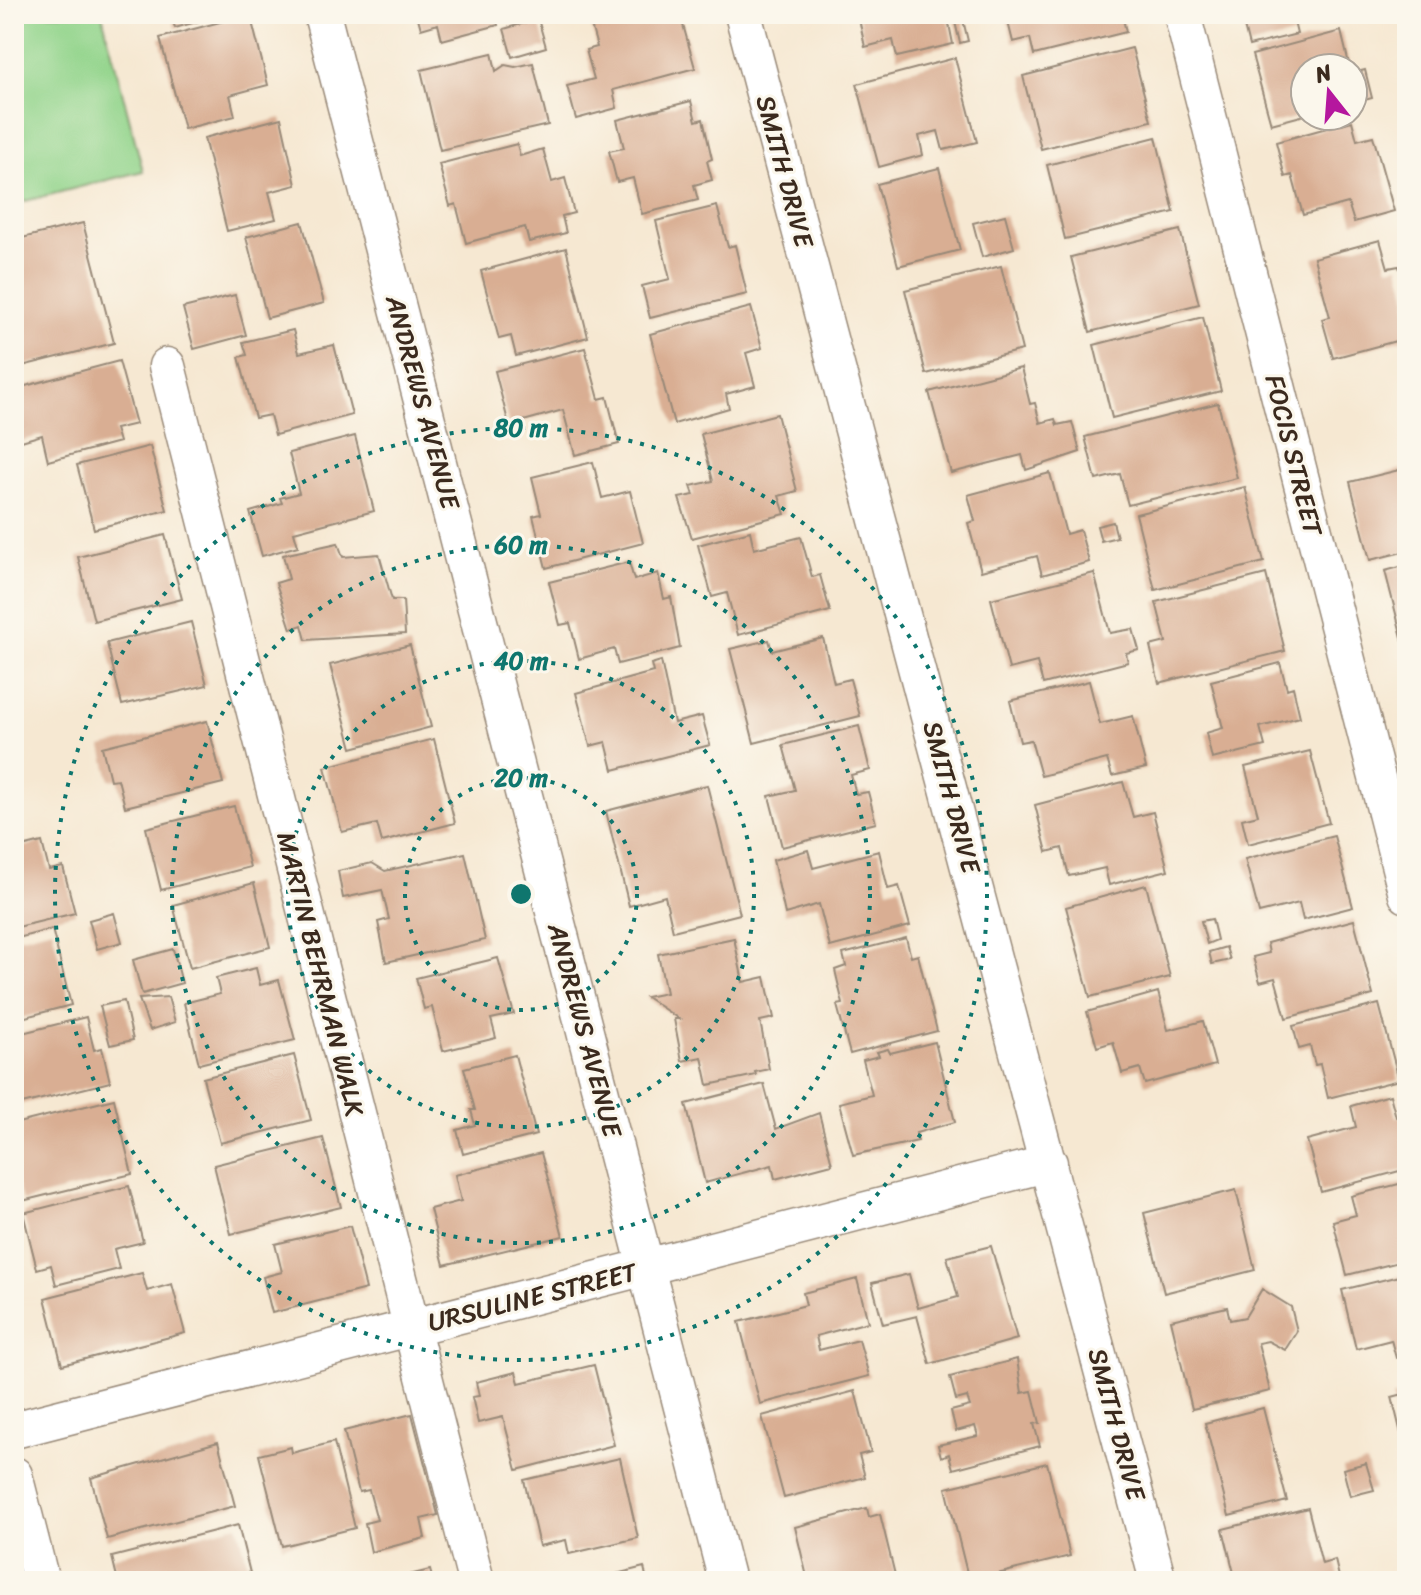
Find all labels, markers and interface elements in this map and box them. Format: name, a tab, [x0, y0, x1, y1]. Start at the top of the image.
north arrow	[1289, 52, 1369, 132]
text: N	[1309, 52, 1337, 95]
street label: SMITH DRIVE	[743, 90, 828, 254]
street label: ANDREWS AVENUE	[372, 289, 474, 516]
street label: FOCIS STREET	[1252, 369, 1337, 542]
text: 80 m	[493, 407, 549, 449]
text: 60 m	[493, 524, 548, 566]
text: 40 m	[494, 640, 549, 682]
street label: SMITH DRIVE	[910, 716, 995, 880]
text: 20 m	[493, 757, 548, 799]
street label: MARTIN BEHRMAN WALK	[263, 827, 379, 1121]
centre of rings	[507, 880, 535, 908]
street label: ANDREWS AVENUE	[534, 917, 636, 1144]
street label: URSULINE STREET	[423, 1248, 643, 1345]
street label: SMITH DRIVE	[1075, 1343, 1160, 1507]

